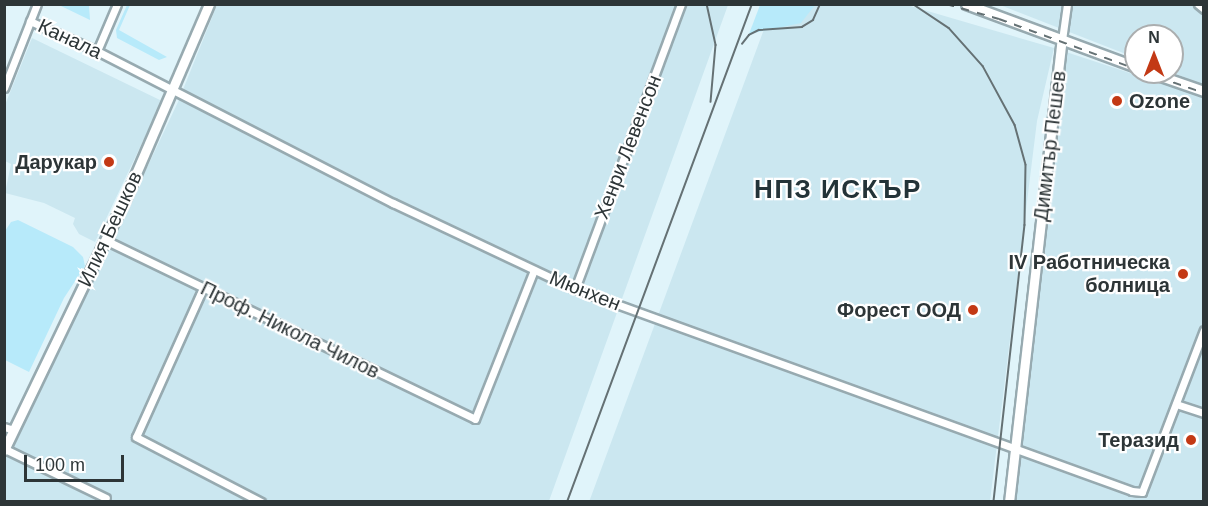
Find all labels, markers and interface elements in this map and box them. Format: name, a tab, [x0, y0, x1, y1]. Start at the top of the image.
street label: Канала	[34, 14, 106, 64]
north arrow	[1124, 24, 1184, 84]
text: N	[1148, 29, 1160, 46]
street label: Димитър Пешев	[1029, 69, 1071, 223]
street label: Хенри Левенсон	[589, 71, 667, 223]
place label: Ozone	[1129, 89, 1190, 113]
marker: Ozone	[1110, 94, 1124, 108]
place label: Дарукар	[15, 150, 97, 174]
marker: Дарукар	[102, 155, 116, 169]
street label: Илия Бешков	[73, 167, 147, 291]
district label: НПЗ ИСКЪР	[754, 174, 922, 206]
place label: IV Работническа болница	[1008, 250, 1170, 297]
marker: IV Работническа болница	[1174, 265, 1192, 283]
street label: Мюнхен	[546, 266, 624, 316]
street label: Проф. Никола Чилов	[197, 276, 383, 384]
place label: Форест ООД	[837, 298, 961, 322]
marker: Форест ООД	[966, 303, 980, 317]
place label: Теразид	[1098, 428, 1179, 452]
marker: Теразид	[1184, 433, 1198, 447]
scale bar	[27, 443, 128, 481]
text: 100 m	[35, 455, 85, 475]

